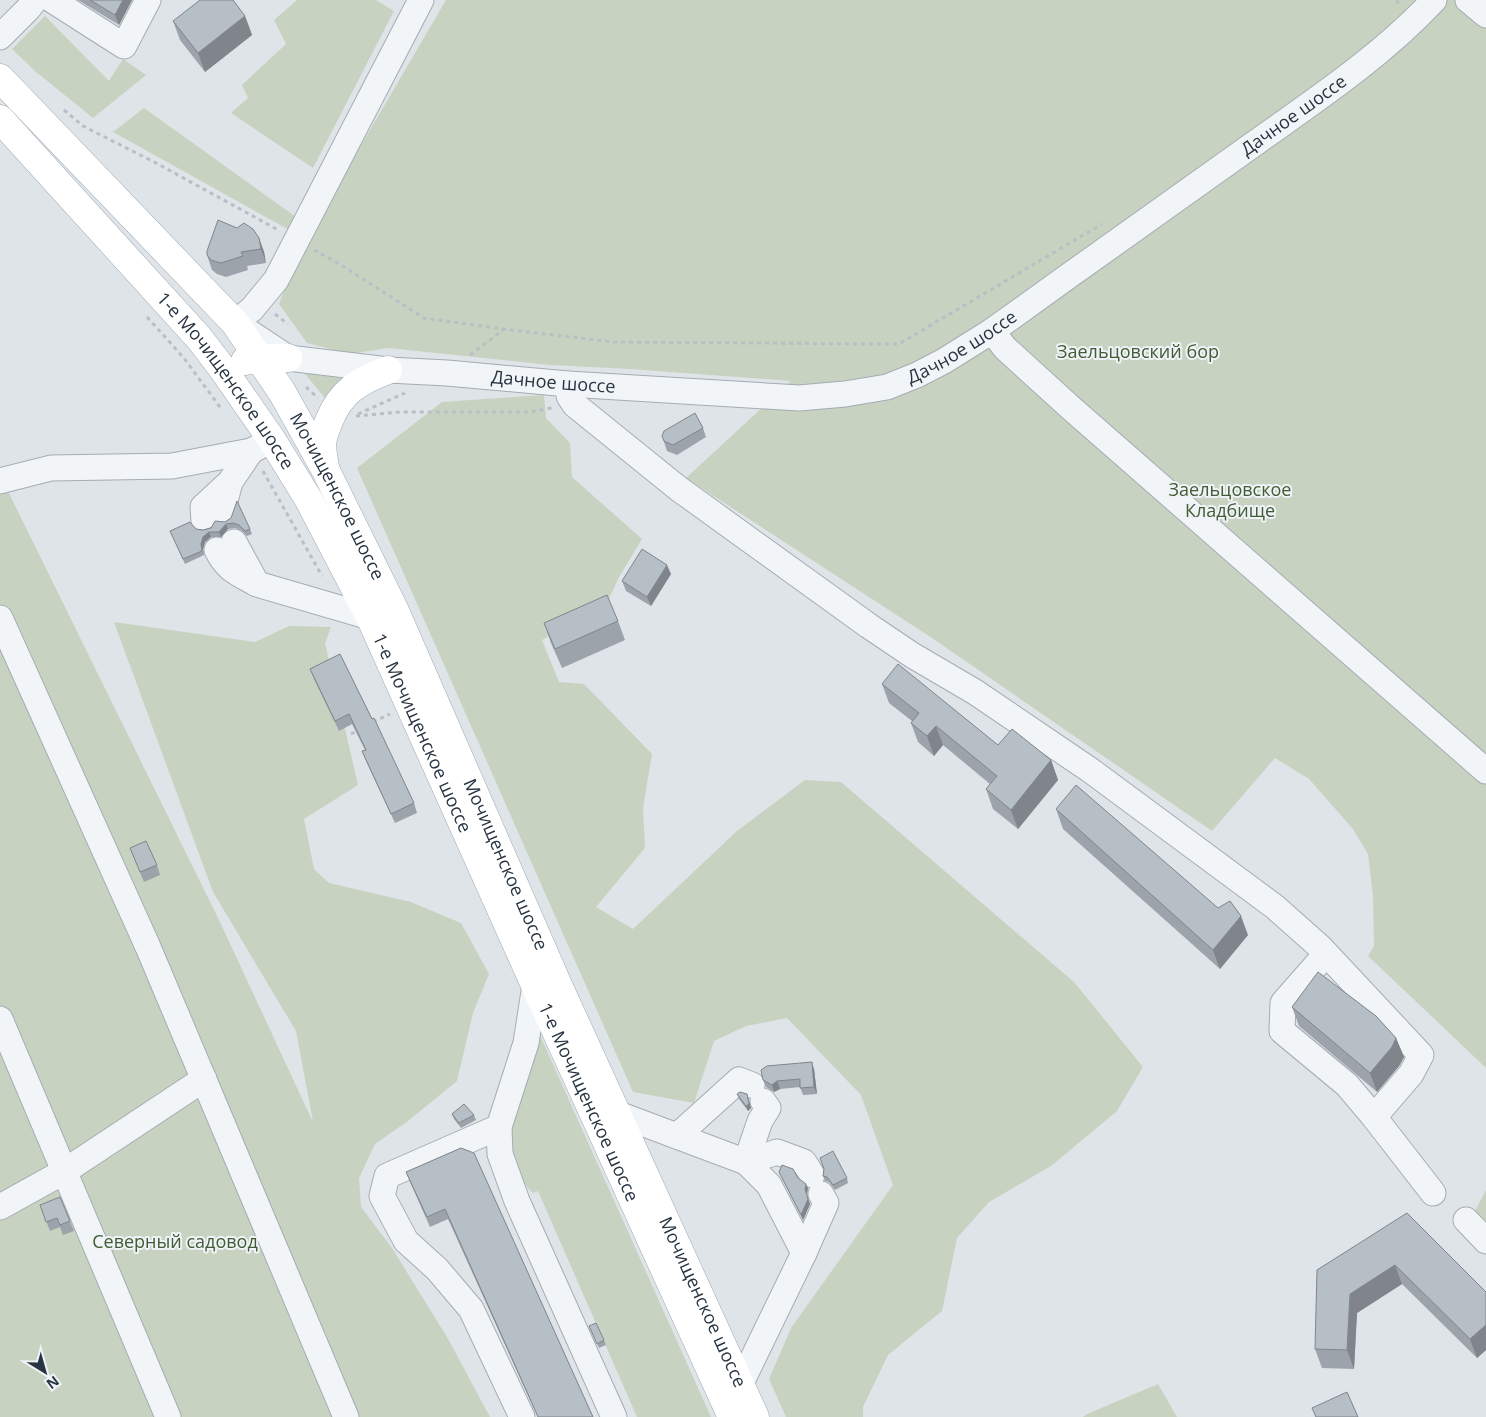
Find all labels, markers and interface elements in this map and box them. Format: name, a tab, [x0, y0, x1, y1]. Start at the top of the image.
street label: Дачное шоссе	[1235, 69, 1351, 161]
street label: 1-е Мочищенское шоссе	[152, 286, 300, 473]
street label: Дачное шоссе	[903, 304, 1021, 389]
park label: Заельцовский бор	[1057, 339, 1219, 363]
street label: Дачное шоссе	[490, 364, 616, 398]
street label: Мочищенское шоссе	[285, 408, 391, 584]
park label: Заельцовское Кладбище	[1169, 477, 1291, 522]
street label: 1-е Мочищенское шоссе	[368, 629, 478, 836]
street label: Мочищенское шоссе	[458, 775, 554, 954]
street label: 1-е Мочищенское шоссе	[534, 999, 645, 1205]
street label: Мочищенское шоссе	[654, 1213, 753, 1391]
park label: Северный садовод	[92, 1229, 258, 1253]
north arrow	[20, 1347, 70, 1397]
text: N	[43, 1372, 63, 1394]

